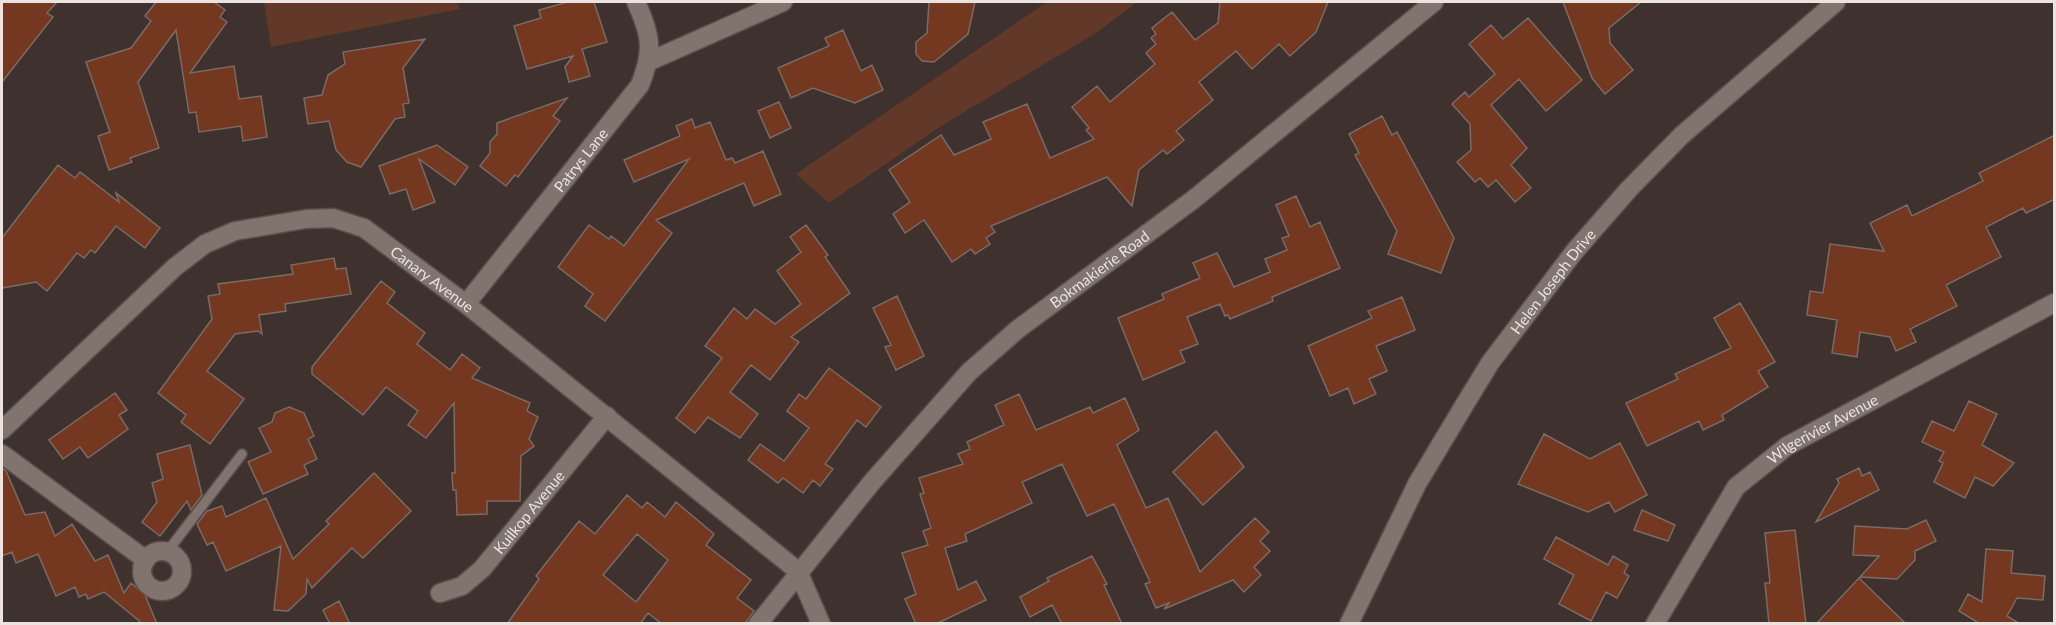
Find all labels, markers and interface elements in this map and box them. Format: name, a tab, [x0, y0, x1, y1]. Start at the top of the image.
street label: Patrys Lane	[550, 124, 611, 195]
street label: Helen Joseph Drive	[1506, 225, 1599, 337]
street label: Bokmakierie Road	[1046, 226, 1152, 312]
street label: Canary Avenue	[387, 242, 478, 316]
street label: Wilgerivier Avenue	[1763, 390, 1881, 467]
street label: Kuilkop Avenue	[489, 467, 568, 557]

